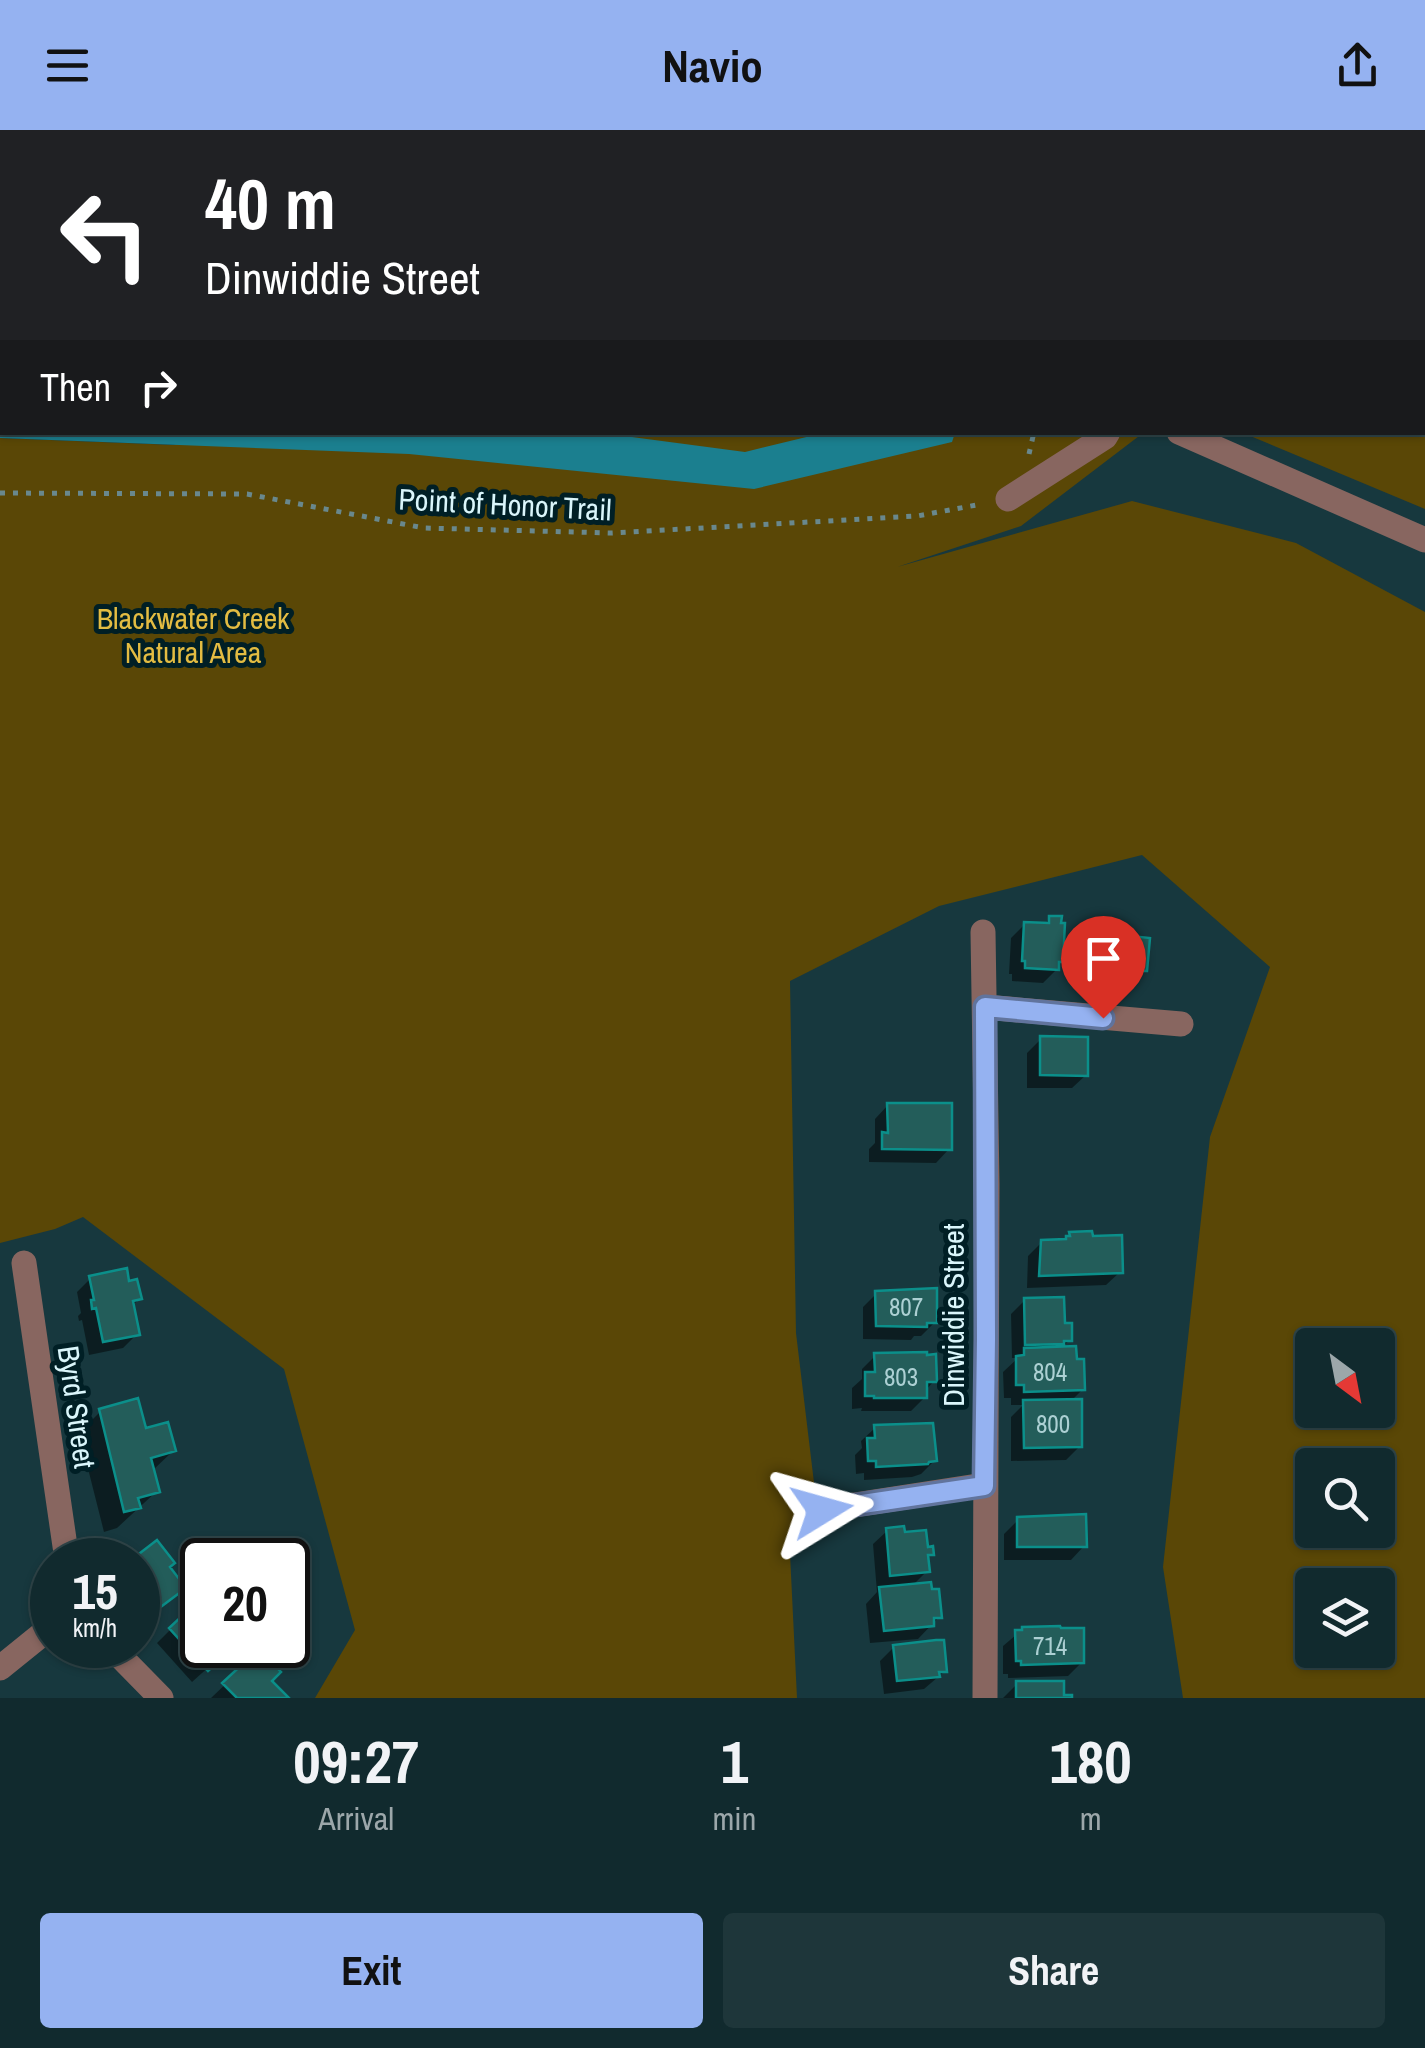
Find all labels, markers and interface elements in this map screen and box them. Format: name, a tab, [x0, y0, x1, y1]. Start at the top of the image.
text: Navio	[662, 35, 763, 96]
icon: menu	[40, 38, 95, 93]
icon: share	[1330, 38, 1385, 93]
text: 40 m	[205, 157, 336, 251]
icon: left	[40, 170, 170, 300]
text: Dinwiddie Street	[205, 247, 480, 308]
icon: right	[131, 360, 186, 415]
text: Then	[40, 362, 111, 413]
street label: Point of Honor Trail	[397, 478, 613, 530]
park label: Blackwater Creek Natural Area	[97, 598, 290, 672]
pin	[1061, 916, 1146, 1019]
icon: arrive	[1076, 931, 1131, 986]
street label: Dinwiddie Street	[933, 1223, 973, 1407]
house number: 807	[889, 1290, 923, 1324]
north arrow	[1295, 1328, 1395, 1428]
map controls	[1295, 1328, 1395, 1668]
street label: Byrd Street	[49, 1343, 105, 1471]
house number: 804	[1033, 1355, 1067, 1389]
house number: 803	[884, 1360, 918, 1394]
house number: 800	[1036, 1407, 1070, 1441]
button: search	[1295, 1448, 1395, 1548]
position arrow	[770, 1458, 874, 1562]
speed limit sign: 20	[180, 1538, 310, 1668]
text: 15	[72, 1557, 118, 1625]
button: layers	[1295, 1568, 1395, 1668]
text: km/h	[73, 1611, 117, 1645]
house number: 714	[1033, 1629, 1067, 1663]
text: 09:27	[293, 1721, 419, 1802]
text: 1	[721, 1721, 748, 1802]
text: 180	[1050, 1721, 1132, 1802]
text: Arrival	[318, 1797, 394, 1840]
text: min	[712, 1797, 756, 1840]
text: m	[1080, 1797, 1102, 1840]
button: Exit	[40, 1913, 703, 2028]
button: Share	[723, 1913, 1385, 2028]

